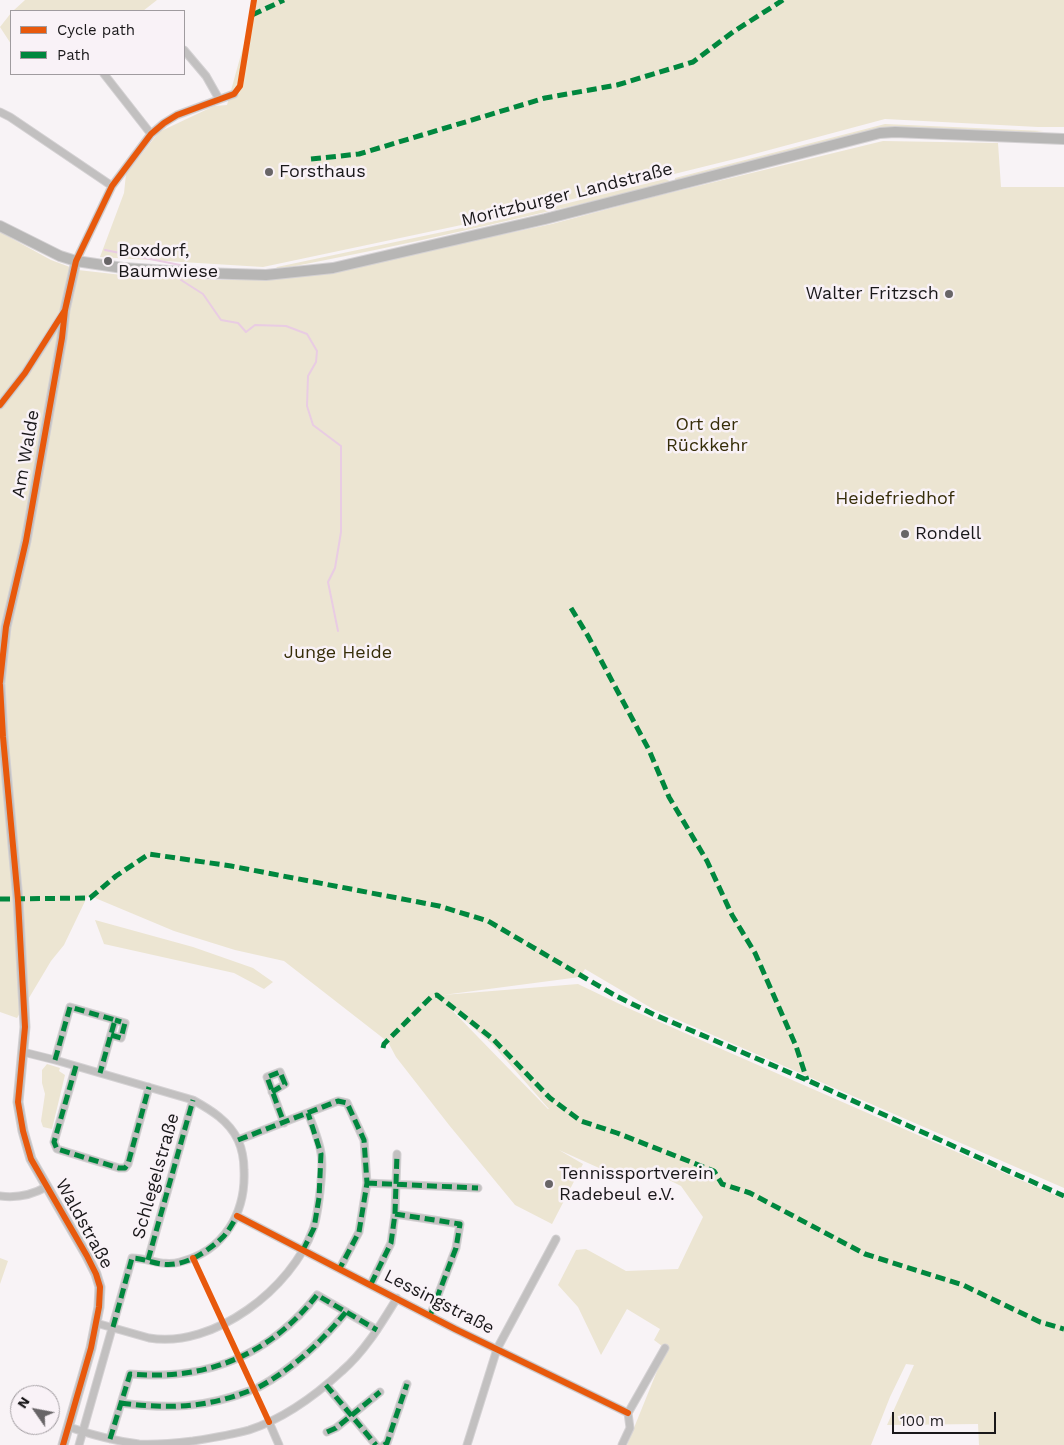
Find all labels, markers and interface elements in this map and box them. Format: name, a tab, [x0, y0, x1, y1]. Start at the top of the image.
legend	[10, 10, 185, 75]
text: Cycle path	[57, 21, 135, 39]
text: Path	[57, 46, 90, 64]
street label: Moritzburger Landstraße	[459, 158, 675, 232]
place label: Forsthaus	[279, 161, 366, 183]
marker: Forsthaus	[263, 166, 275, 178]
place label: Boxdorf, Baumwiese	[118, 240, 218, 282]
marker: Boxdorf, Baumwiese	[102, 255, 114, 267]
place label: Walter Fritzsch	[805, 283, 939, 305]
marker: Walter Fritzsch	[943, 288, 955, 300]
street label: Am Walde	[8, 408, 44, 500]
park label: Ort der Rückkehr	[666, 414, 748, 456]
park label: Heidefriedhof	[835, 488, 955, 510]
place label: Rondell	[915, 523, 981, 545]
marker: Rondell	[899, 528, 911, 540]
park label: Junge Heide	[284, 642, 392, 664]
street label: Schlegelstraße	[128, 1111, 184, 1241]
place label: Tennissportverein Radebeul e.V.	[559, 1163, 714, 1206]
street label: Waldstraße	[50, 1175, 118, 1273]
marker: Tennissportverein Radebeul e.V.	[543, 1178, 555, 1190]
street label: Lessingstraße	[380, 1265, 498, 1339]
north arrow	[10, 1385, 60, 1435]
text: N	[14, 1394, 33, 1411]
scale bar	[894, 1402, 998, 1434]
text: 100 m	[900, 1412, 944, 1430]

